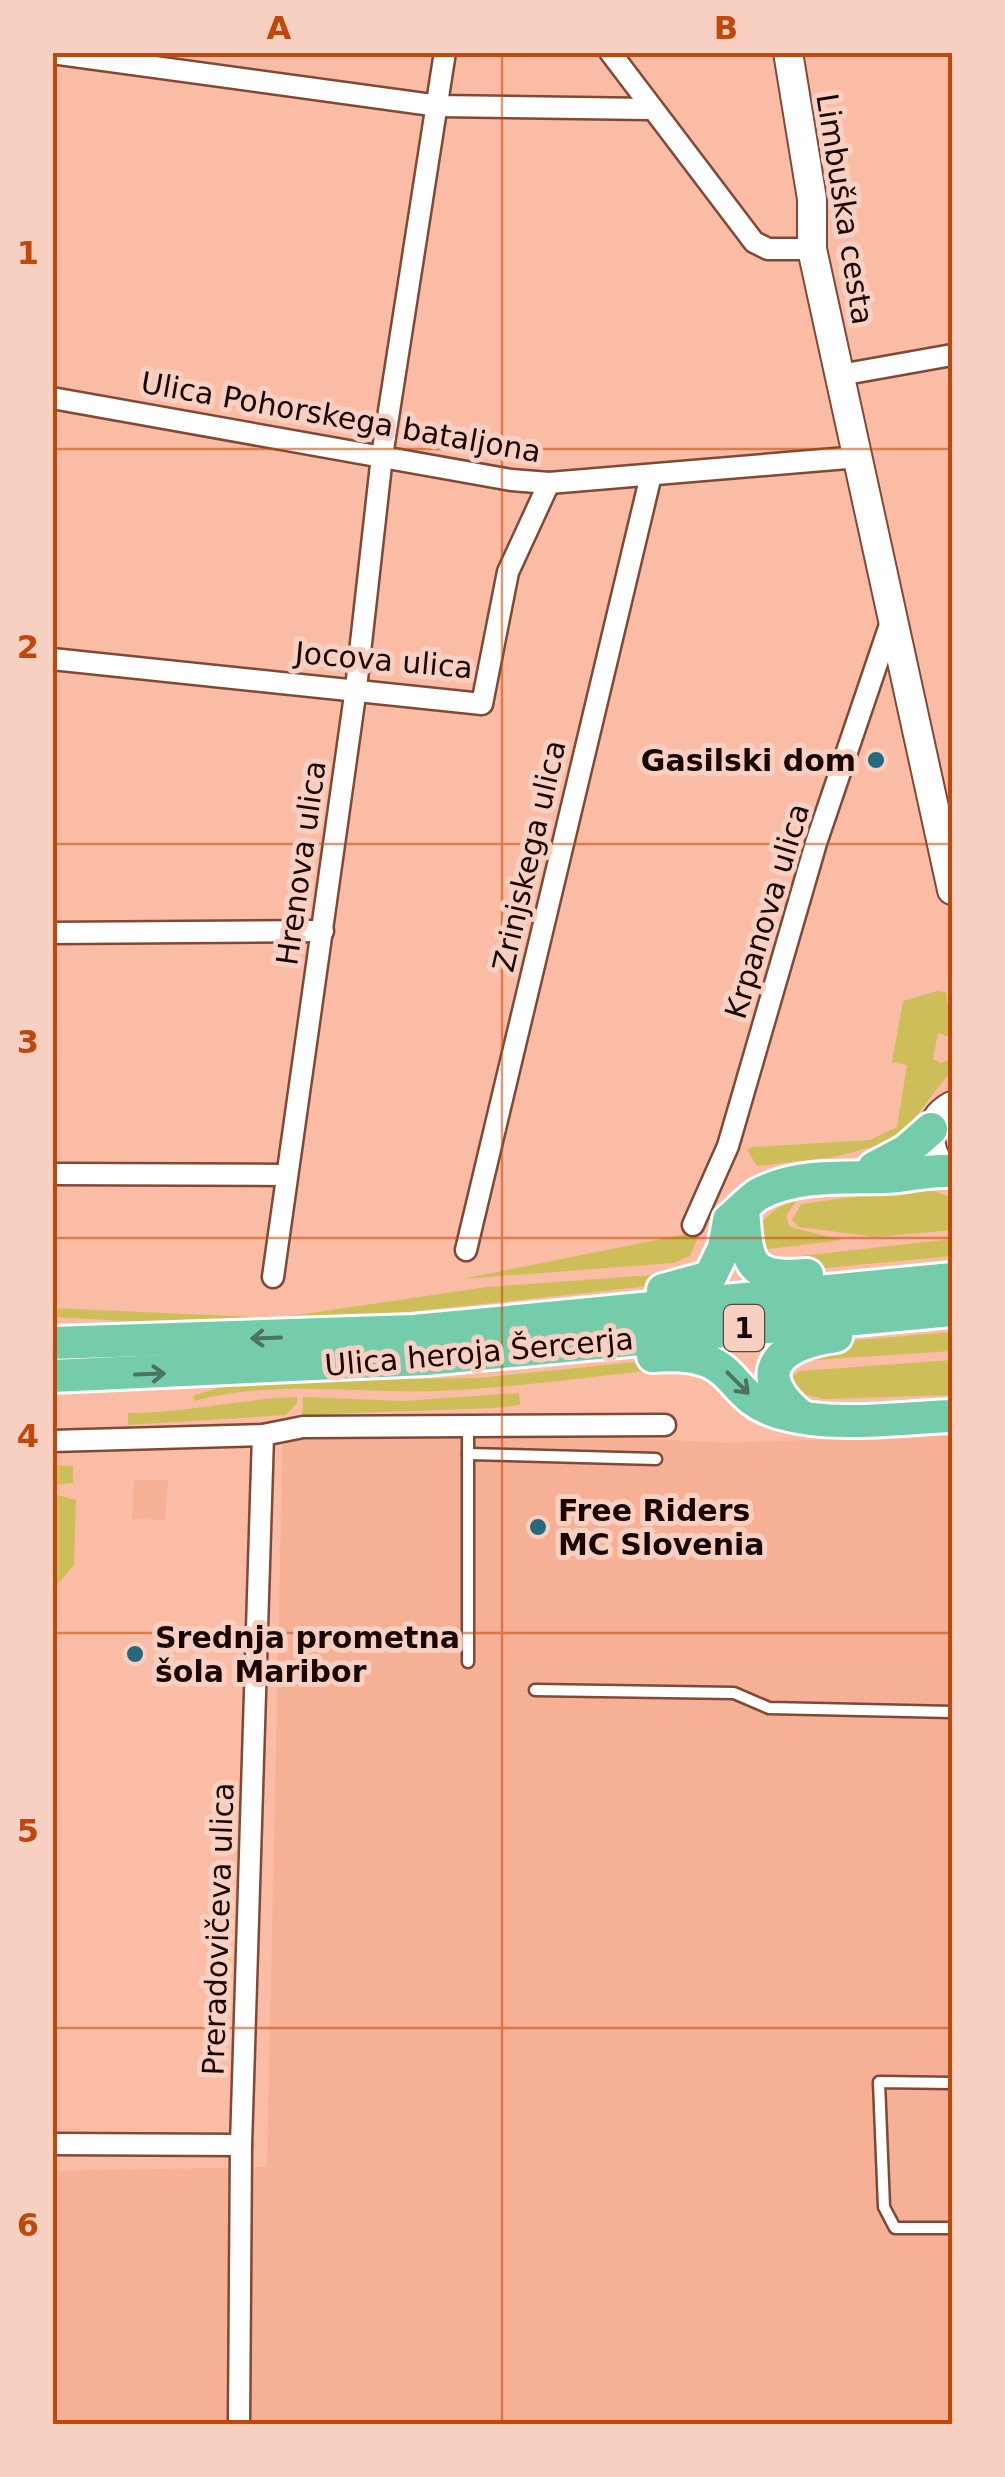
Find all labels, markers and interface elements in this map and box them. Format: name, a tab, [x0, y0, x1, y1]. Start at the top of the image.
text: A	[267, 9, 292, 47]
text: B	[714, 9, 738, 47]
street label: Limbuška cesta	[809, 91, 881, 327]
text: 1	[17, 234, 39, 272]
street label: Ulica Pohorskega bataljona	[138, 365, 544, 469]
text: 2	[17, 628, 39, 666]
street label: Jocova ulica	[292, 635, 474, 685]
street label: Zrinjskega ulica	[485, 737, 573, 975]
place label: Gasilski dom	[641, 743, 856, 778]
marker: Gasilski dom	[865, 749, 887, 771]
street label: Hrenova ulica	[269, 758, 333, 968]
street label: Krpanova ulica	[718, 799, 816, 1023]
text: 3	[17, 1023, 39, 1061]
road number: 1	[724, 1305, 764, 1351]
street label: Ulica heroja Šercerja	[323, 1320, 635, 1383]
one-way arrow	[251, 1329, 283, 1348]
one-way arrow	[133, 1364, 165, 1383]
one-way arrow	[726, 1370, 750, 1394]
text: 4	[17, 1417, 39, 1455]
place label: Free Riders MC Slovenia	[558, 1493, 765, 1562]
marker: Free Riders MC Slovenia	[527, 1516, 549, 1538]
place label: Srednja prometna šola Maribor	[155, 1620, 460, 1689]
marker: Srednja prometna šola Maribor	[124, 1643, 146, 1665]
street label: Preradovičeva ulica	[195, 1782, 241, 2076]
text: 5	[17, 1812, 39, 1850]
text: 6	[17, 2206, 39, 2244]

